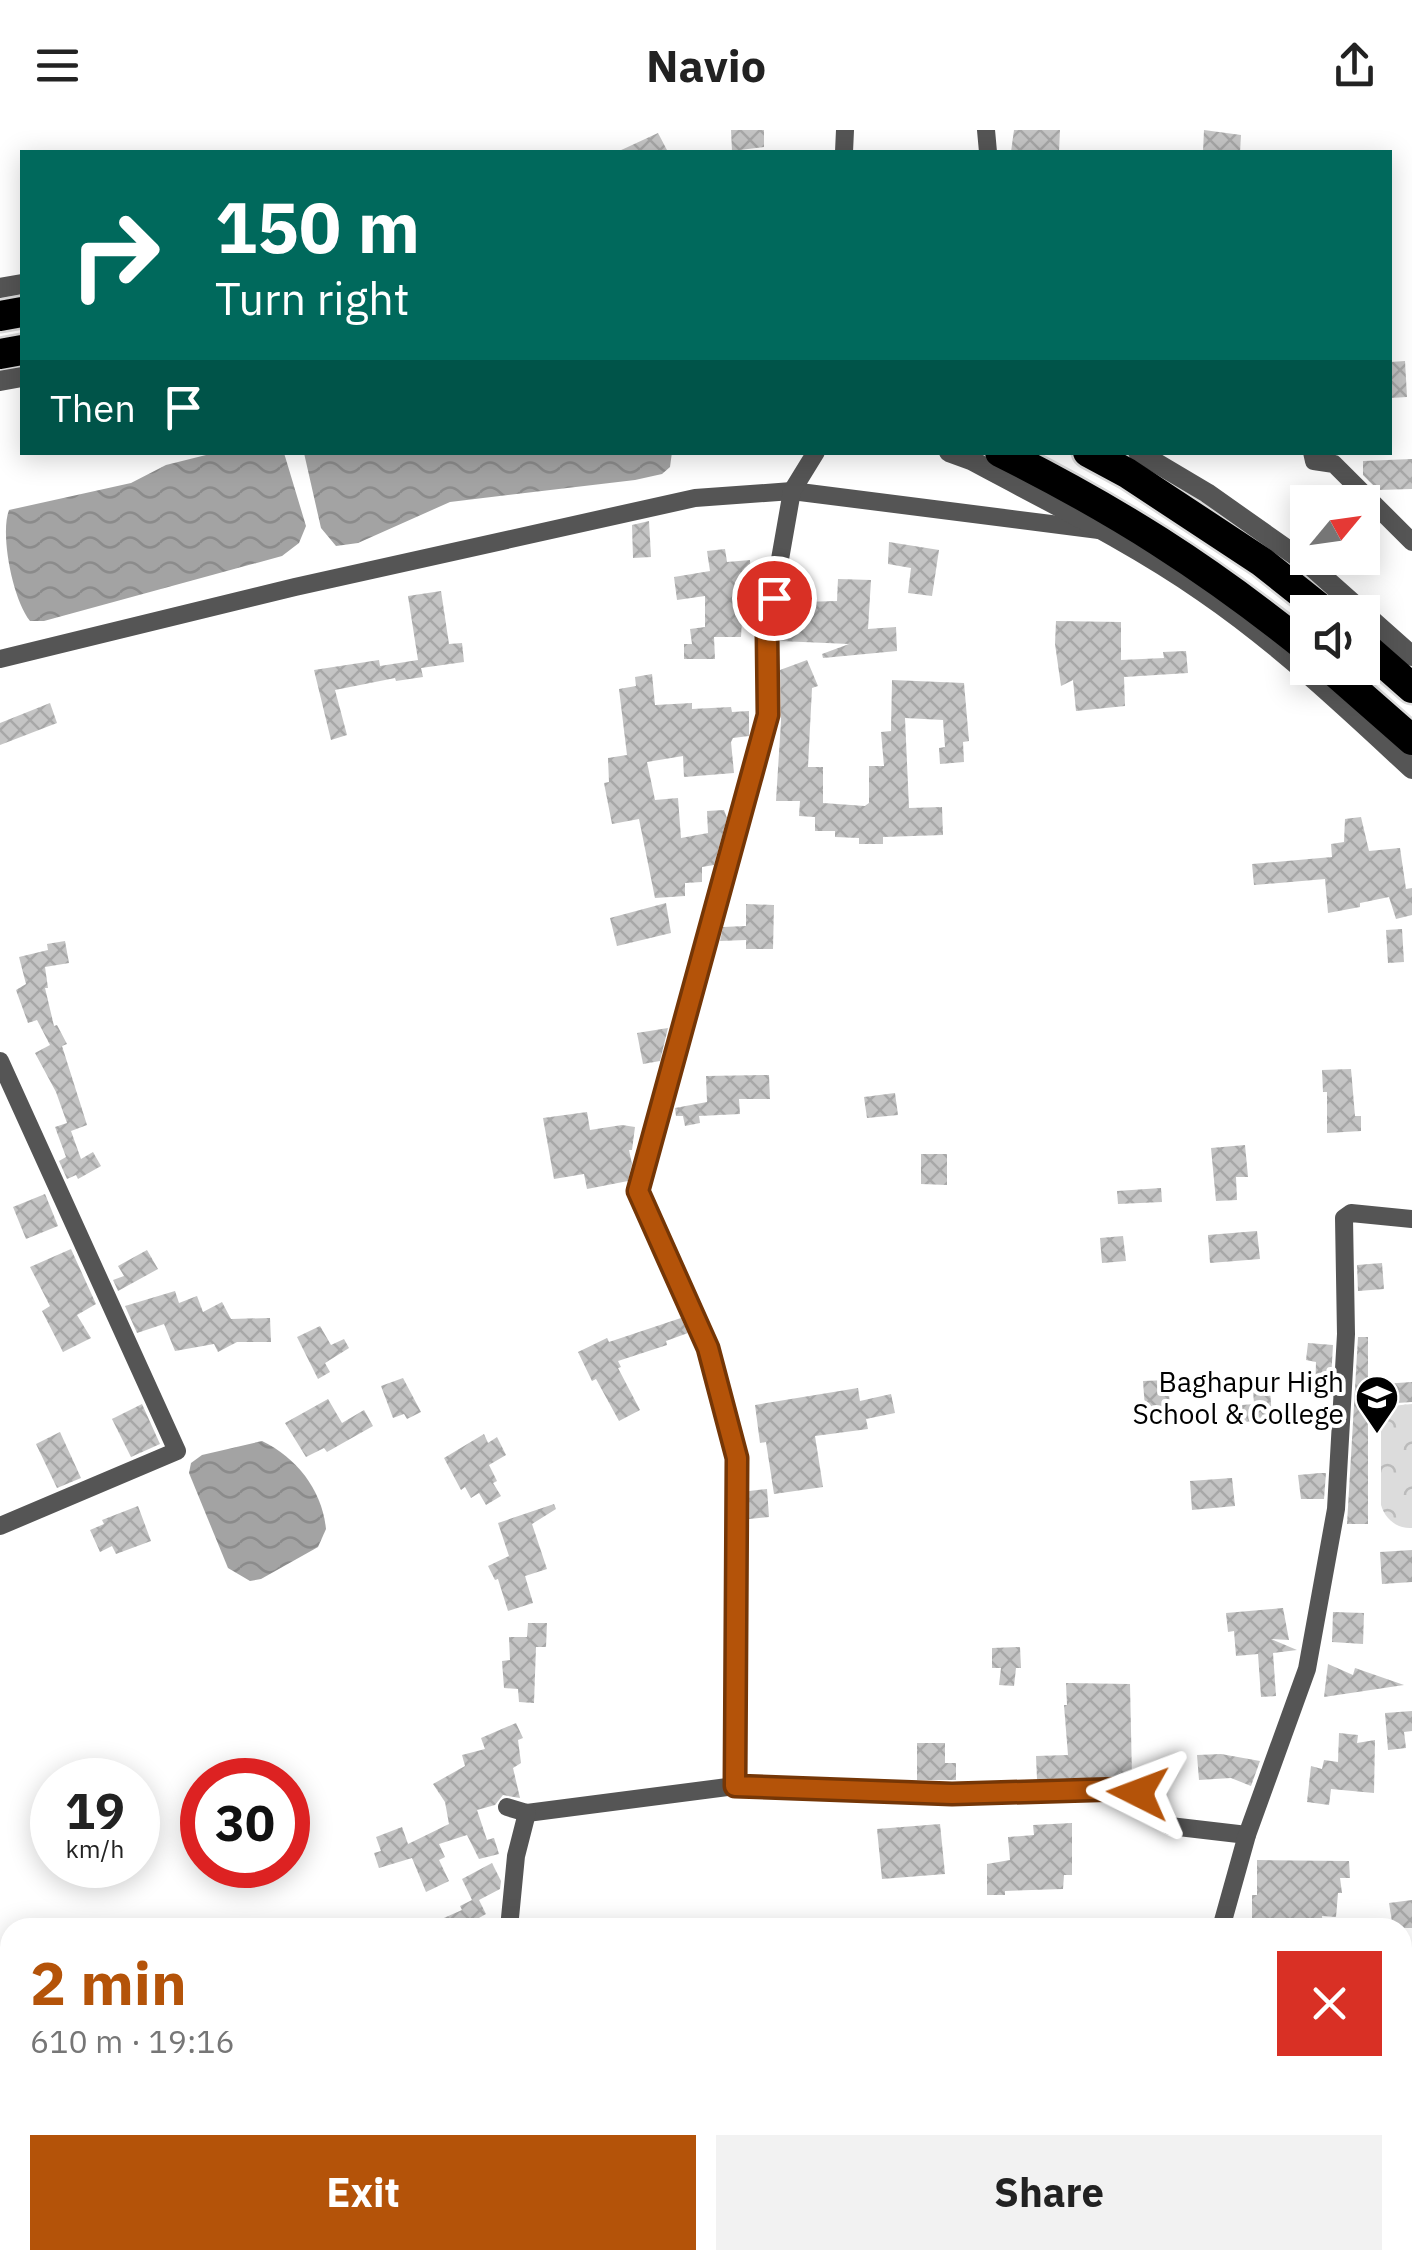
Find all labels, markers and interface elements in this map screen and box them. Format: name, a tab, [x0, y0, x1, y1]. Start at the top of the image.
text: Navio	[646, 36, 766, 94]
icon: menu	[30, 38, 85, 93]
icon: share	[1327, 38, 1382, 93]
text: 150 m	[215, 181, 420, 272]
icon: right	[50, 190, 180, 320]
text: Turn right	[215, 269, 410, 327]
icon: arrive	[156, 380, 211, 435]
text: Then	[50, 383, 136, 432]
north arrow	[1290, 485, 1380, 575]
map controls	[1290, 485, 1380, 685]
pin	[732, 556, 817, 641]
icon: arrive	[747, 571, 802, 626]
button: sound	[1290, 595, 1380, 685]
place label: Baghapur High School & College	[1133, 1363, 1344, 1432]
school or university icon: Baghapur High School & College	[1354, 1374, 1400, 1435]
position arrow	[1086, 1741, 1190, 1845]
speed limit sign: 30	[180, 1758, 310, 1888]
text: 19	[65, 1778, 125, 1843]
text: km/h	[66, 1832, 124, 1865]
text: 2 min	[30, 1943, 187, 2022]
button: close	[1277, 1951, 1382, 2056]
text: 610 m · 19:16	[30, 2020, 235, 2062]
button: Exit	[30, 2135, 696, 2250]
button: Share	[716, 2135, 1382, 2250]

